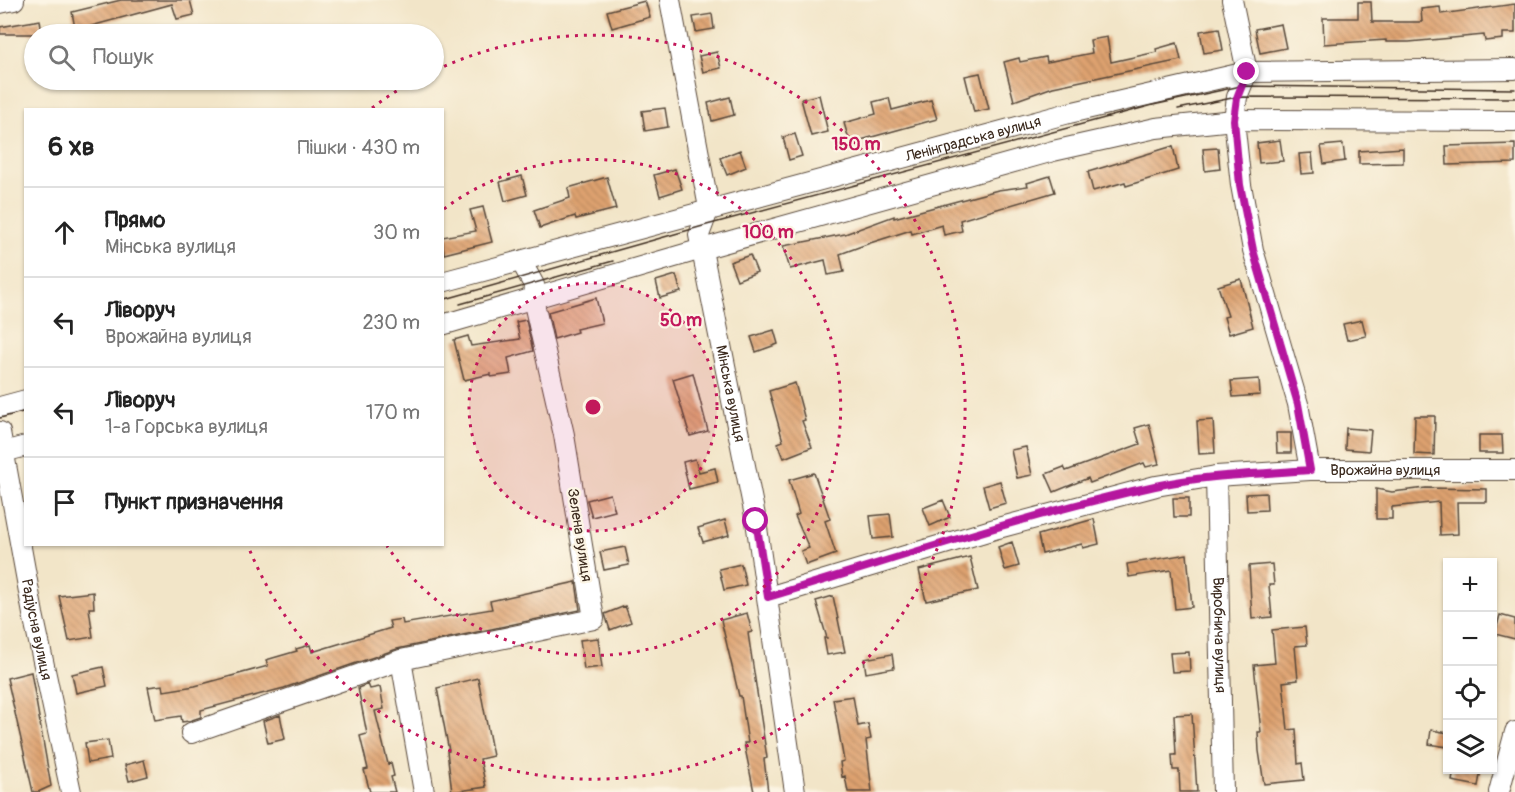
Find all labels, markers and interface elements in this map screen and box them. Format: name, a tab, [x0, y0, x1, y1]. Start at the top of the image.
search box	[24, 24, 444, 90]
icon: search	[45, 41, 78, 74]
text: Пошук	[93, 43, 154, 71]
route end	[1233, 58, 1259, 84]
street label: Ленінградська вулиця	[902, 112, 1043, 167]
text: 6 хв	[48, 131, 95, 163]
text: 150 m	[832, 133, 881, 156]
text: Пішки · 430 m	[297, 135, 420, 160]
text: Прямо	[105, 206, 165, 234]
icon: ahead	[48, 216, 81, 249]
text: 30 m	[373, 220, 420, 245]
text: 100 m	[742, 221, 794, 244]
text: Мінська вулиця	[105, 234, 236, 259]
text: Ліворуч	[105, 296, 176, 324]
icon: left	[48, 306, 81, 339]
text: 50 m	[660, 309, 702, 332]
text: 230 m	[363, 310, 420, 335]
text: Врожайна вулиця	[105, 324, 252, 349]
street label: Мінська вулиця	[711, 343, 749, 444]
text: Ліворуч	[105, 386, 176, 414]
icon: left	[48, 396, 81, 429]
centre of rings	[583, 397, 603, 417]
text: 170 m	[366, 400, 420, 425]
text: 1-а Горська вулиця	[105, 414, 268, 439]
street label: Врожайна вулиця	[1330, 461, 1440, 480]
icon: arrive	[48, 486, 81, 519]
street label: Зелена вулиця	[563, 487, 596, 583]
text: Пункт призначення	[105, 488, 283, 516]
route start	[742, 507, 768, 533]
map controls	[1443, 558, 1497, 774]
button: +	[1443, 558, 1497, 612]
street label: Виробнича вулиця	[1208, 577, 1230, 693]
street label: Радіусна вулиця	[17, 578, 56, 682]
button: −	[1443, 612, 1497, 666]
button: locate	[1443, 666, 1497, 720]
button: layers	[1443, 720, 1497, 774]

